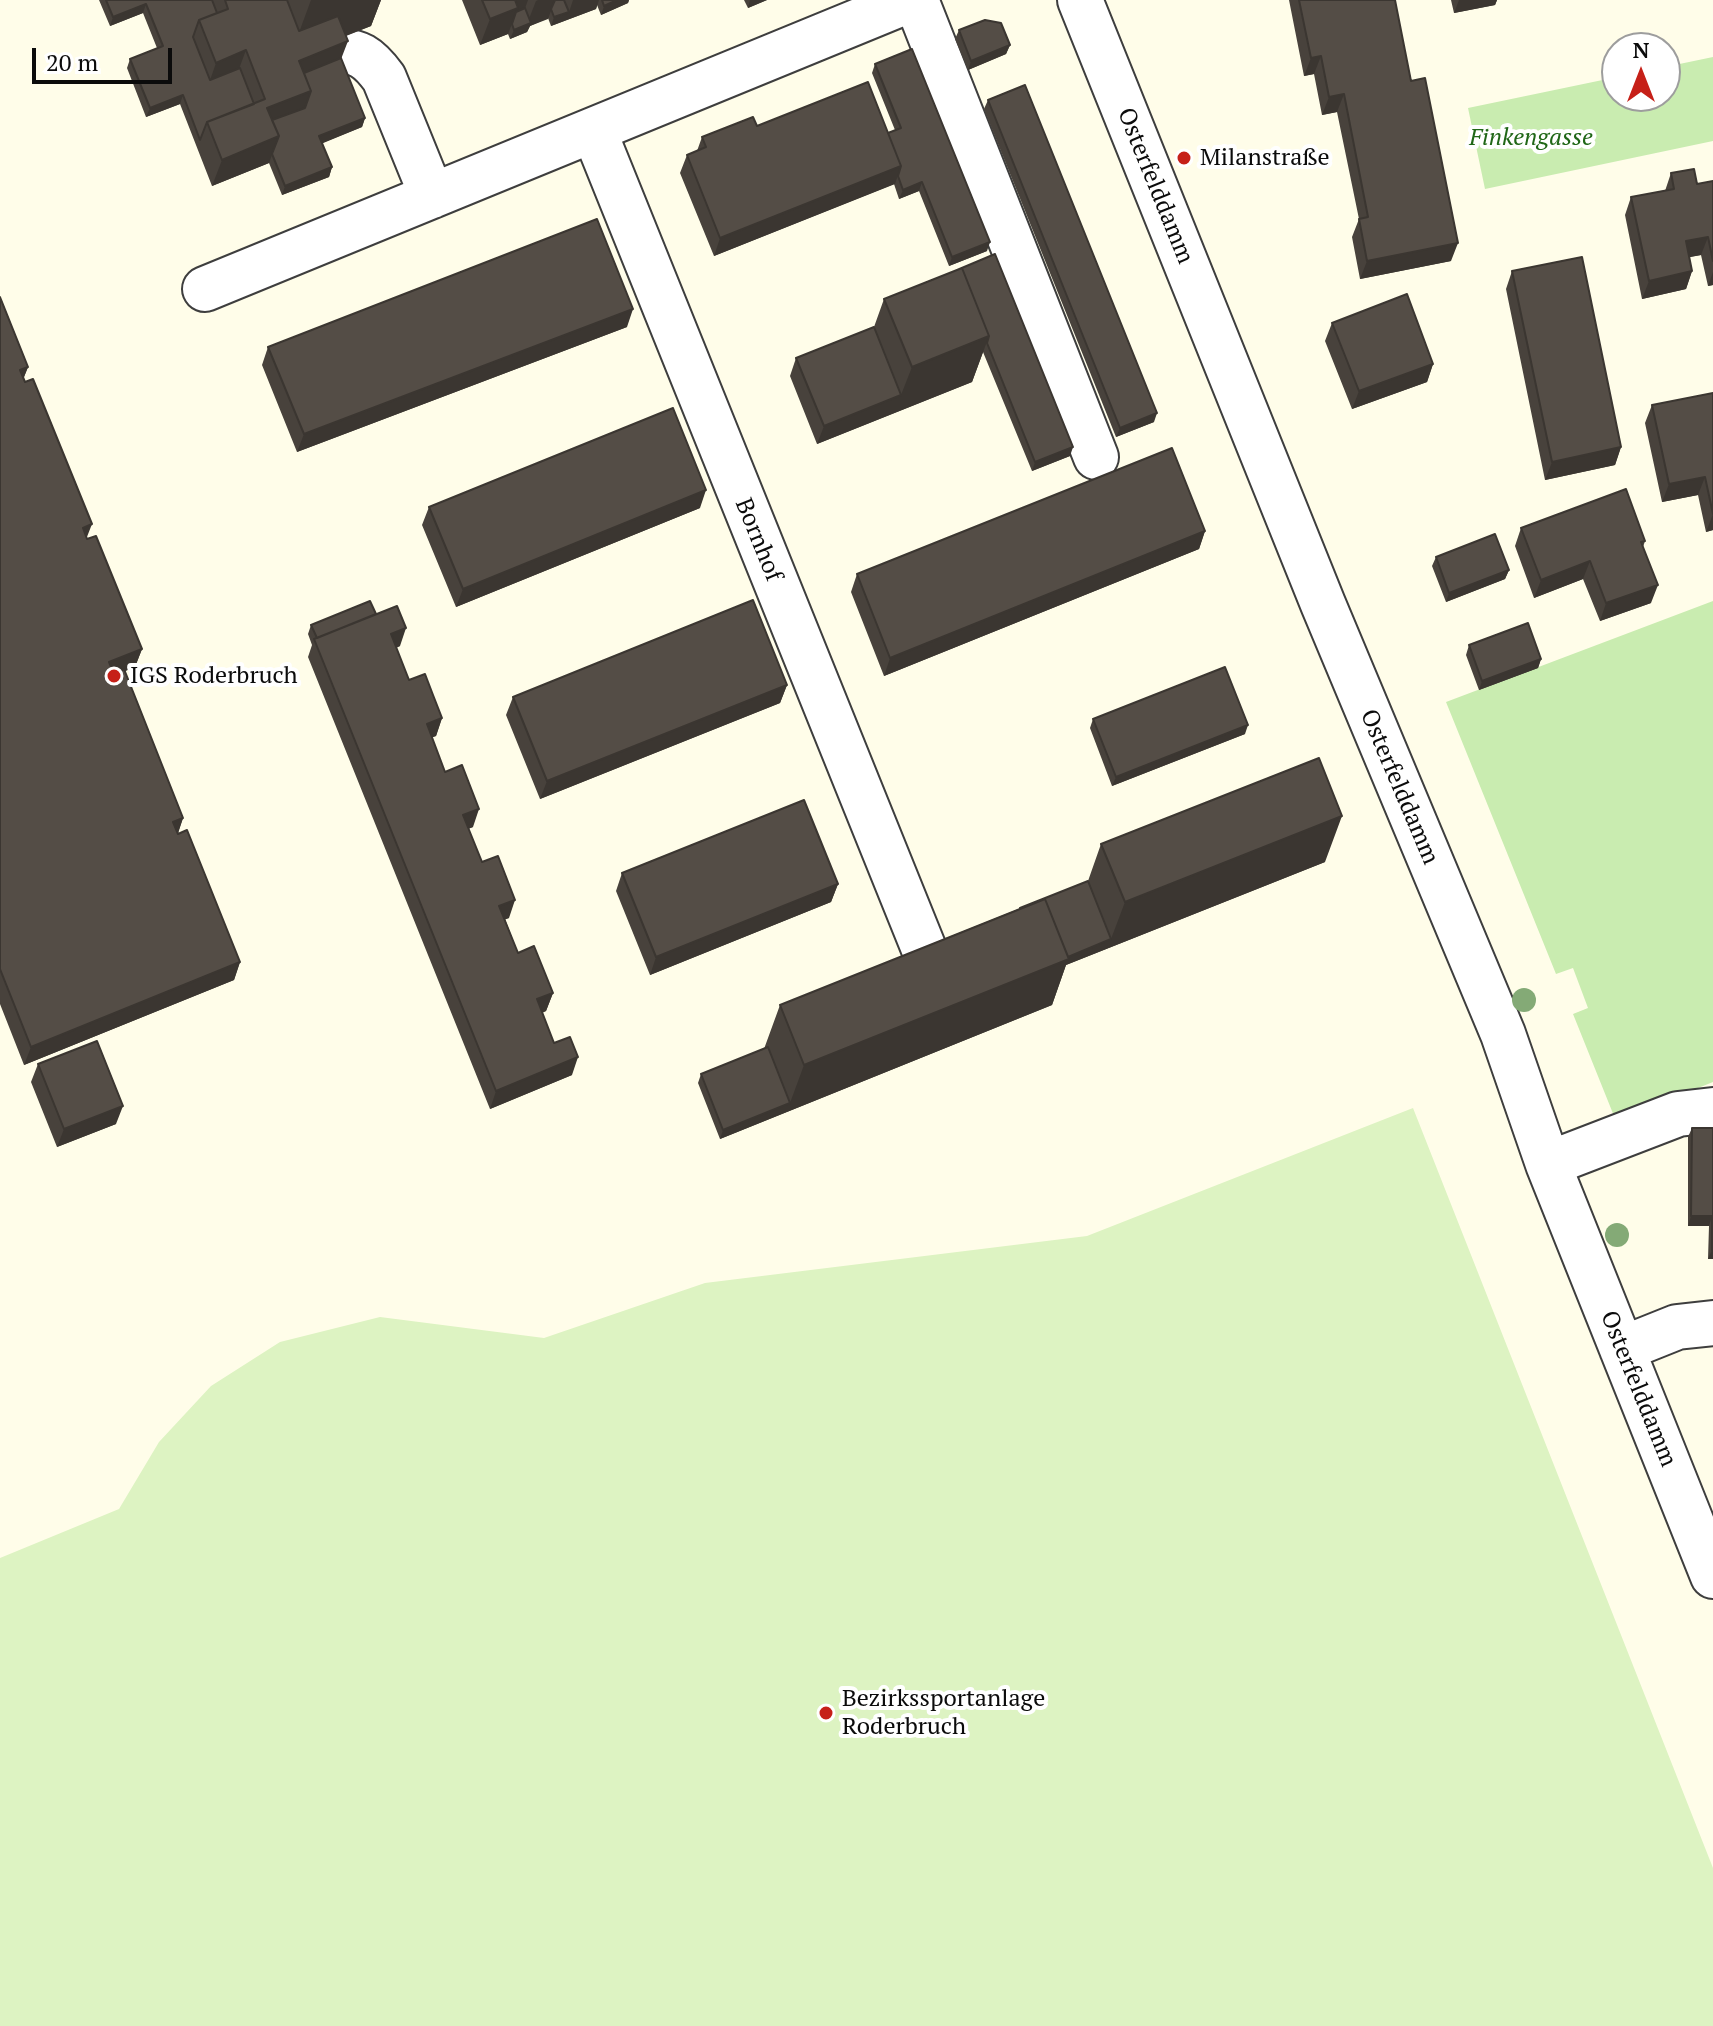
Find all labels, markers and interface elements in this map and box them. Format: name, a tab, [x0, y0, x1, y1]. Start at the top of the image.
scale bar	[36, 32, 176, 82]
north arrow	[1601, 32, 1681, 112]
text: N	[1633, 35, 1649, 64]
text: 20 m	[46, 46, 98, 78]
street label: Osterfelddamm	[1111, 104, 1199, 268]
park label: Finkengasse	[1469, 124, 1593, 152]
place label: Milanstraße	[1200, 144, 1330, 172]
marker: Milanstraße	[1175, 149, 1193, 167]
street label: Bornhof	[728, 494, 788, 586]
place label: IGS Roderbruch	[130, 662, 298, 690]
marker: IGS Roderbruch	[105, 667, 123, 685]
street label: Osterfelddamm	[1353, 705, 1445, 869]
street label: Osterfelddamm	[1594, 1307, 1682, 1471]
place label: Bezirkssportanlage Roderbruch	[842, 1685, 1045, 1741]
marker: Bezirkssportanlage Roderbruch	[817, 1704, 835, 1722]

